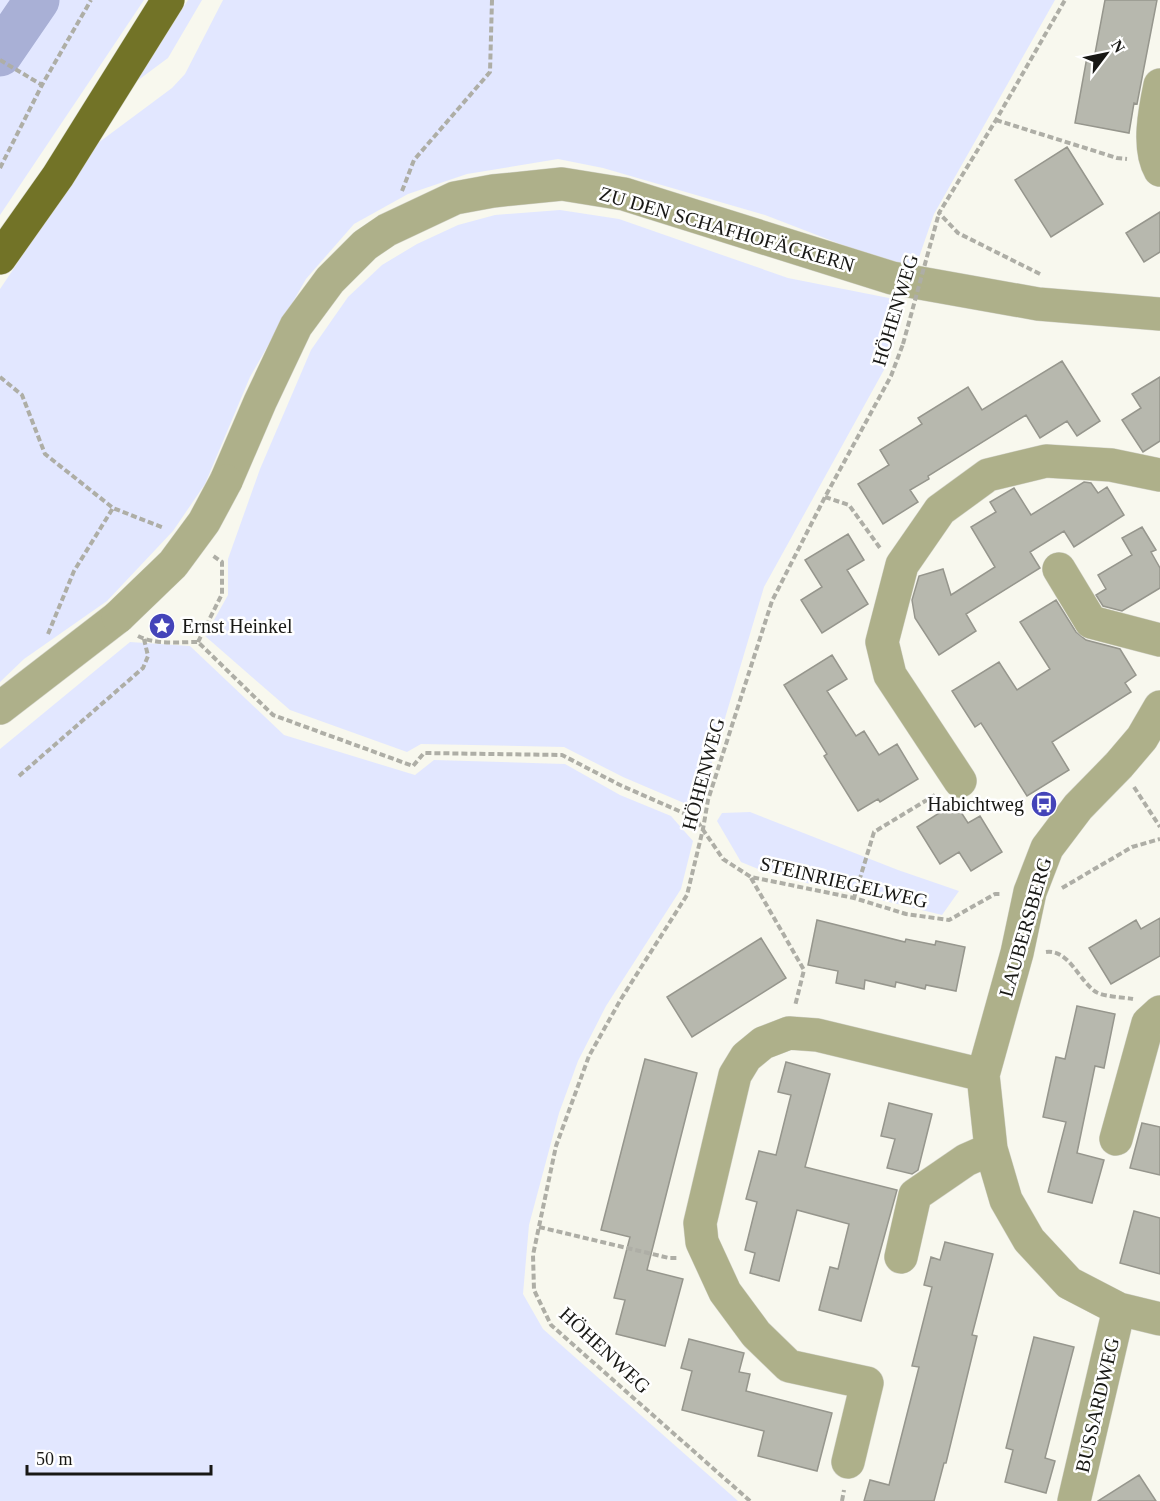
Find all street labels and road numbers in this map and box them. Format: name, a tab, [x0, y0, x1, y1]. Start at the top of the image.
street label: ZU DEN SCHAFHOFÄCKERN	[597, 182, 857, 276]
street label: HÖHENWEG	[868, 252, 922, 368]
street label: HÖHENWEG	[677, 715, 729, 833]
street label: STEINRIEGELWEG	[758, 852, 930, 912]
street label: LAUBERSBERG	[995, 855, 1055, 999]
street label: HÖHENWEG	[555, 1303, 655, 1397]
street label: BUSSARDWEG	[1071, 1335, 1123, 1475]

